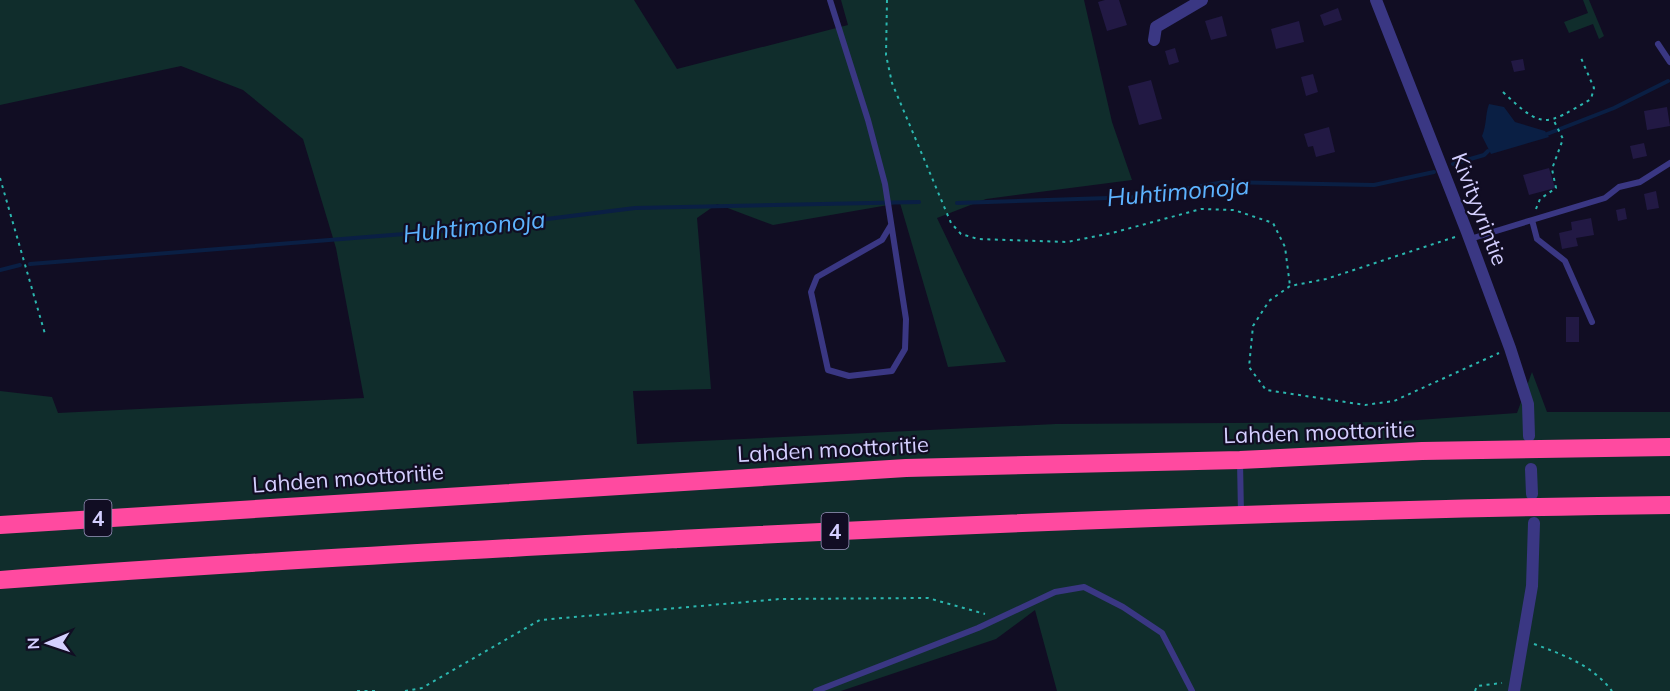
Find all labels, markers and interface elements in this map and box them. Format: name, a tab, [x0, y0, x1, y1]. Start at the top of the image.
street label: Kivityyrintie	[1446, 149, 1514, 269]
water label: Huhtimonoja	[1105, 170, 1251, 212]
water label: Huhtimonoja	[401, 204, 547, 248]
street label: Lahden moottoritie	[1223, 415, 1415, 449]
street label: Lahden moottoritie	[736, 430, 930, 468]
street label: Lahden moottoritie	[251, 457, 445, 499]
road number: 4	[84, 500, 112, 536]
road number: 4	[822, 513, 848, 549]
north arrow	[18, 613, 78, 673]
text: N	[23, 637, 43, 650]

